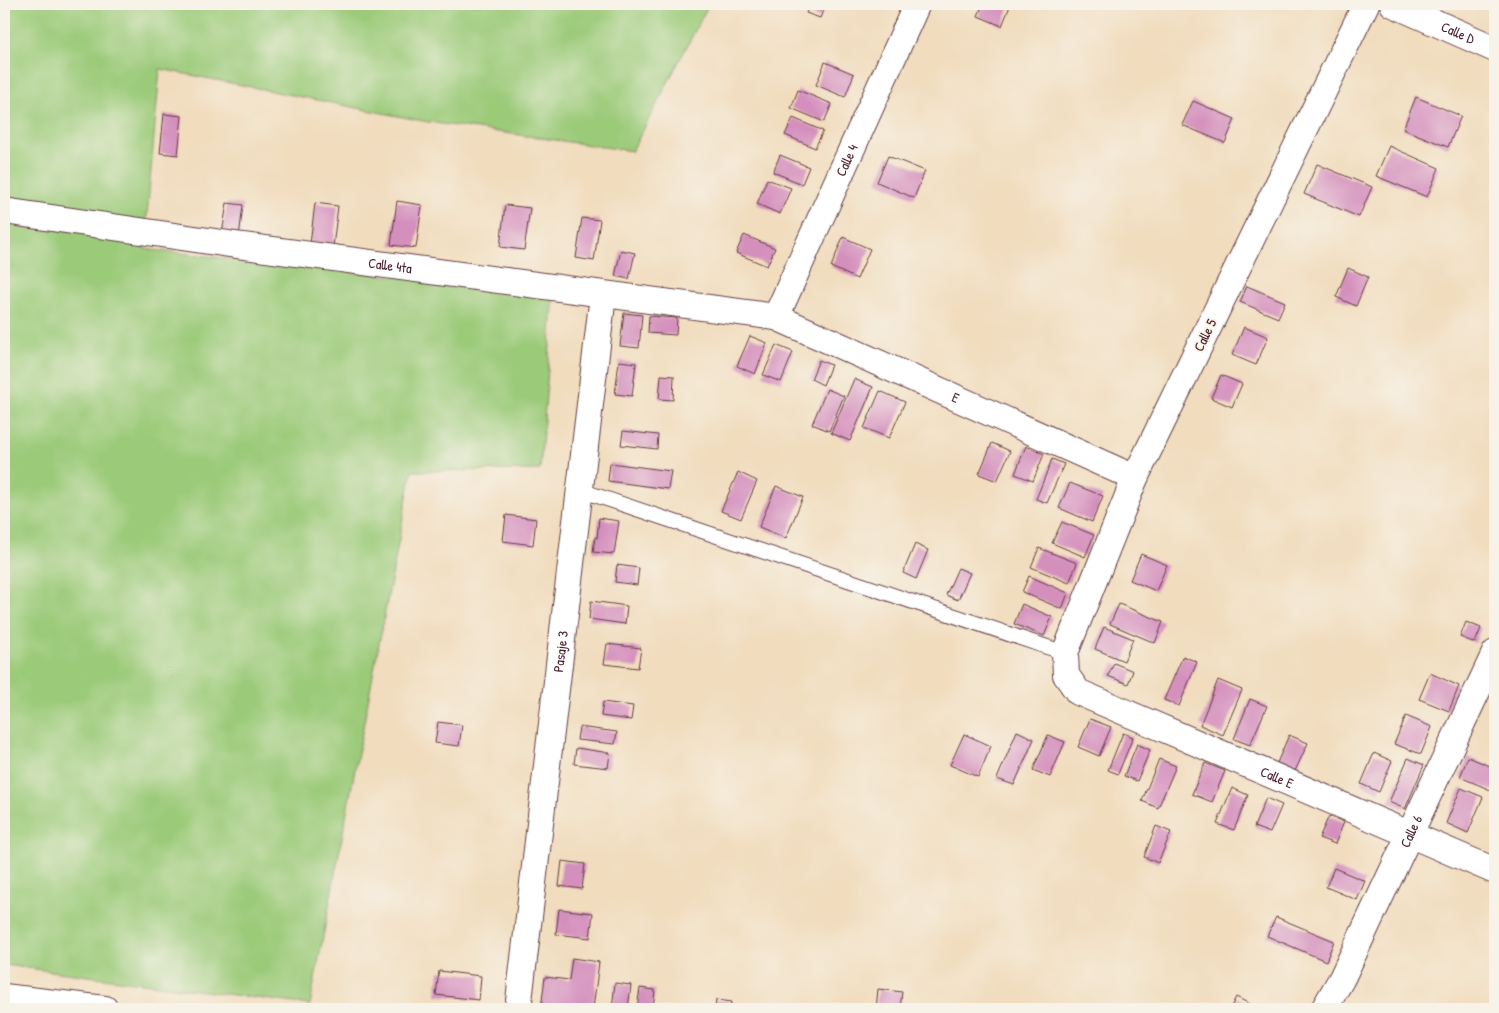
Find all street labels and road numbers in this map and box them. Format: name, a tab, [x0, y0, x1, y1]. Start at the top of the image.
street label: Calle D	[1438, 17, 1478, 48]
street label: Calle 4	[831, 141, 862, 179]
street label: Calle 4ta	[367, 253, 414, 277]
street label: Calle 5	[1189, 315, 1221, 354]
street label: E	[949, 387, 962, 407]
street label: Pasaje 3	[548, 630, 572, 673]
street label: Calle E	[1258, 761, 1297, 792]
street label: Calle 6	[1395, 811, 1427, 850]

